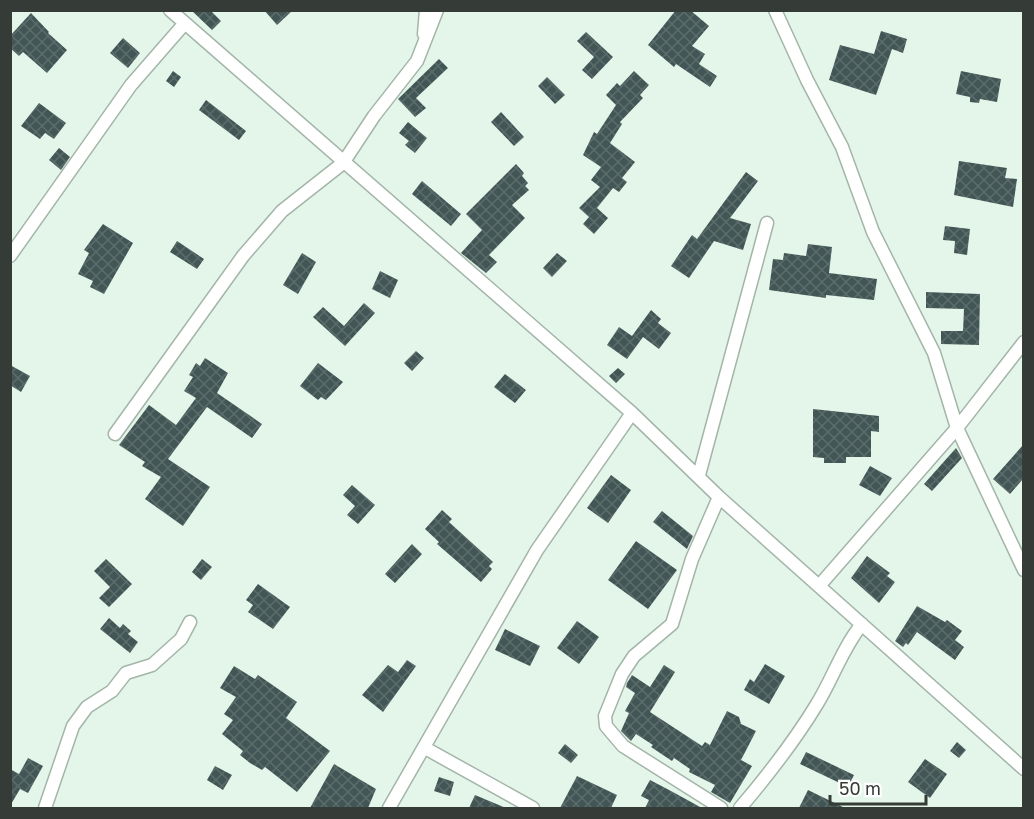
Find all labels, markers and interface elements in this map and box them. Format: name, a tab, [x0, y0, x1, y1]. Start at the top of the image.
scale bar	[830, 768, 926, 806]
text: 50 m	[839, 777, 881, 799]

